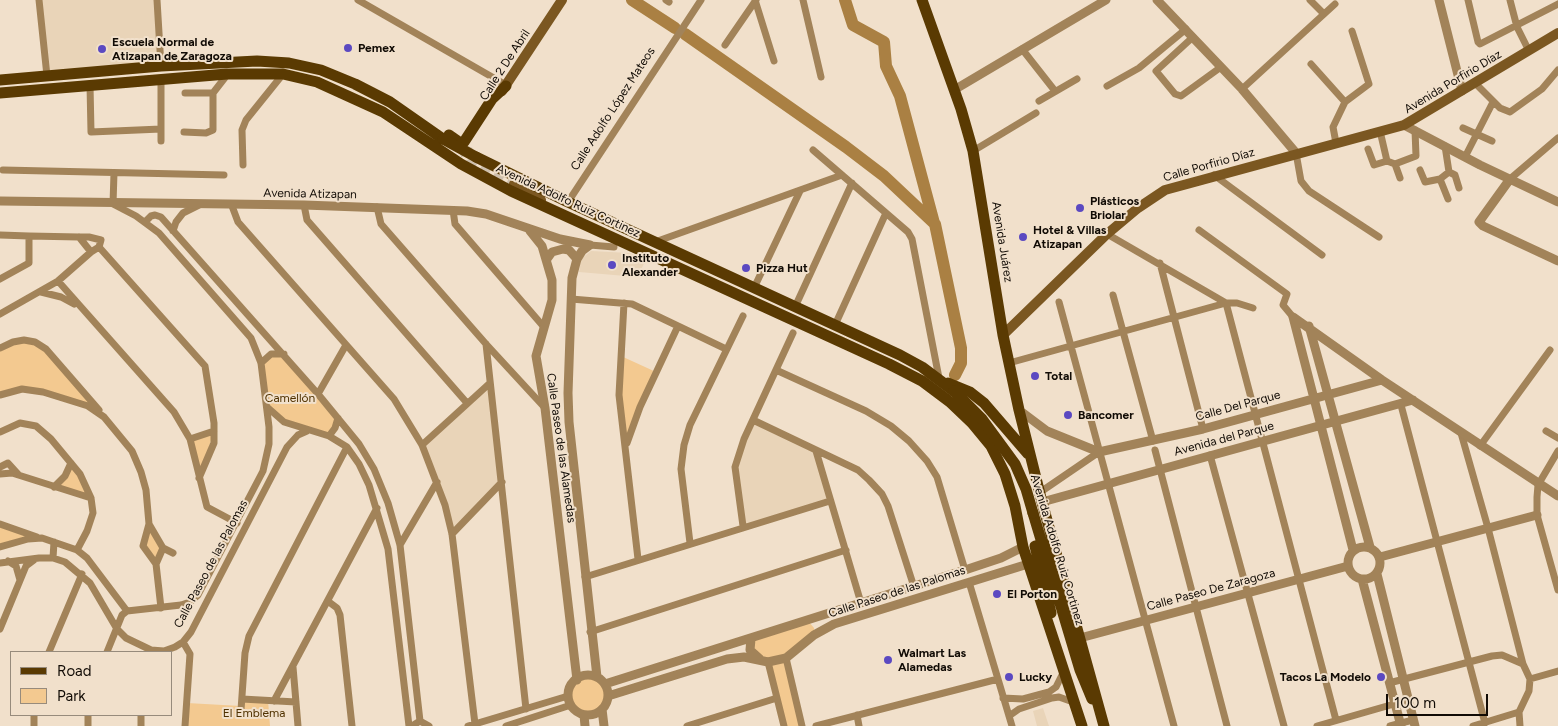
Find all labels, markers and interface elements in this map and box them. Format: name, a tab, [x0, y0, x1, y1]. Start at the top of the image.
street label: Calle 2 De Abril	[477, 27, 533, 103]
place label: Escuela Normal de Atizapan de Zaragoza	[112, 35, 232, 63]
place label: Pemex	[358, 41, 395, 55]
marker: Pemex	[342, 42, 354, 54]
marker: Escuela Normal de Atizapan de Zaragoza	[96, 43, 108, 55]
street label: Calle Adolfo López Mateos	[568, 45, 658, 173]
street label: Avenida Porfirio Díaz	[1402, 47, 1504, 117]
street label: Calle Porfirio Díaz	[1162, 145, 1256, 185]
street label: Avenida Adolfo Ruiz Cortinez	[494, 161, 642, 241]
street label: Avenida Atizapan	[263, 186, 357, 202]
place label: Plásticos Briolar	[1090, 194, 1139, 222]
street label: Avenida Juárez	[988, 201, 1016, 283]
marker: Plásticos Briolar	[1074, 202, 1086, 214]
place label: Hotel & Villas Atizapan	[1033, 223, 1106, 251]
marker: Hotel & Villas Atizapan	[1017, 231, 1029, 243]
place label: Instituto Alexander	[622, 251, 678, 279]
marker: Instituto Alexander	[606, 259, 618, 271]
place label: Pizza Hut	[756, 261, 808, 275]
marker: Pizza Hut	[740, 262, 752, 274]
place label: Total	[1045, 369, 1072, 383]
marker: Total	[1029, 370, 1041, 382]
street label: Calle Paseo de las Alamedas	[543, 372, 579, 524]
street label: Calle Del Parque	[1194, 388, 1282, 424]
park label: Camellón	[265, 391, 315, 405]
place label: Bancomer	[1078, 408, 1134, 422]
marker: Bancomer	[1062, 409, 1074, 421]
street label: Avenida del Parque	[1173, 419, 1275, 459]
street label: Avenida Adolfo Ruiz Cortinez	[1027, 473, 1087, 627]
street label: Calle Paseo de las Palomas	[171, 498, 251, 630]
street label: Calle Paseo de las Palomas	[827, 563, 967, 621]
street label: Calle Paseo De Zaragoza	[1145, 566, 1277, 614]
place label: El Porton	[1007, 587, 1057, 601]
marker: El Porton	[991, 588, 1003, 600]
place label: Walmart Las Alamedas	[898, 646, 966, 674]
legend	[10, 651, 172, 716]
marker: Walmart Las Alamedas	[882, 654, 894, 666]
text: Road	[57, 662, 92, 680]
place label: Lucky	[1019, 670, 1052, 684]
place label: Tacos La Modelo	[1280, 670, 1371, 684]
marker: Lucky	[1003, 671, 1015, 683]
marker: Tacos La Modelo	[1375, 671, 1387, 683]
scale bar	[1388, 684, 1490, 716]
text: Park	[57, 687, 86, 705]
text: 100 m	[1394, 694, 1436, 712]
park label: El Emblema	[223, 706, 285, 720]

